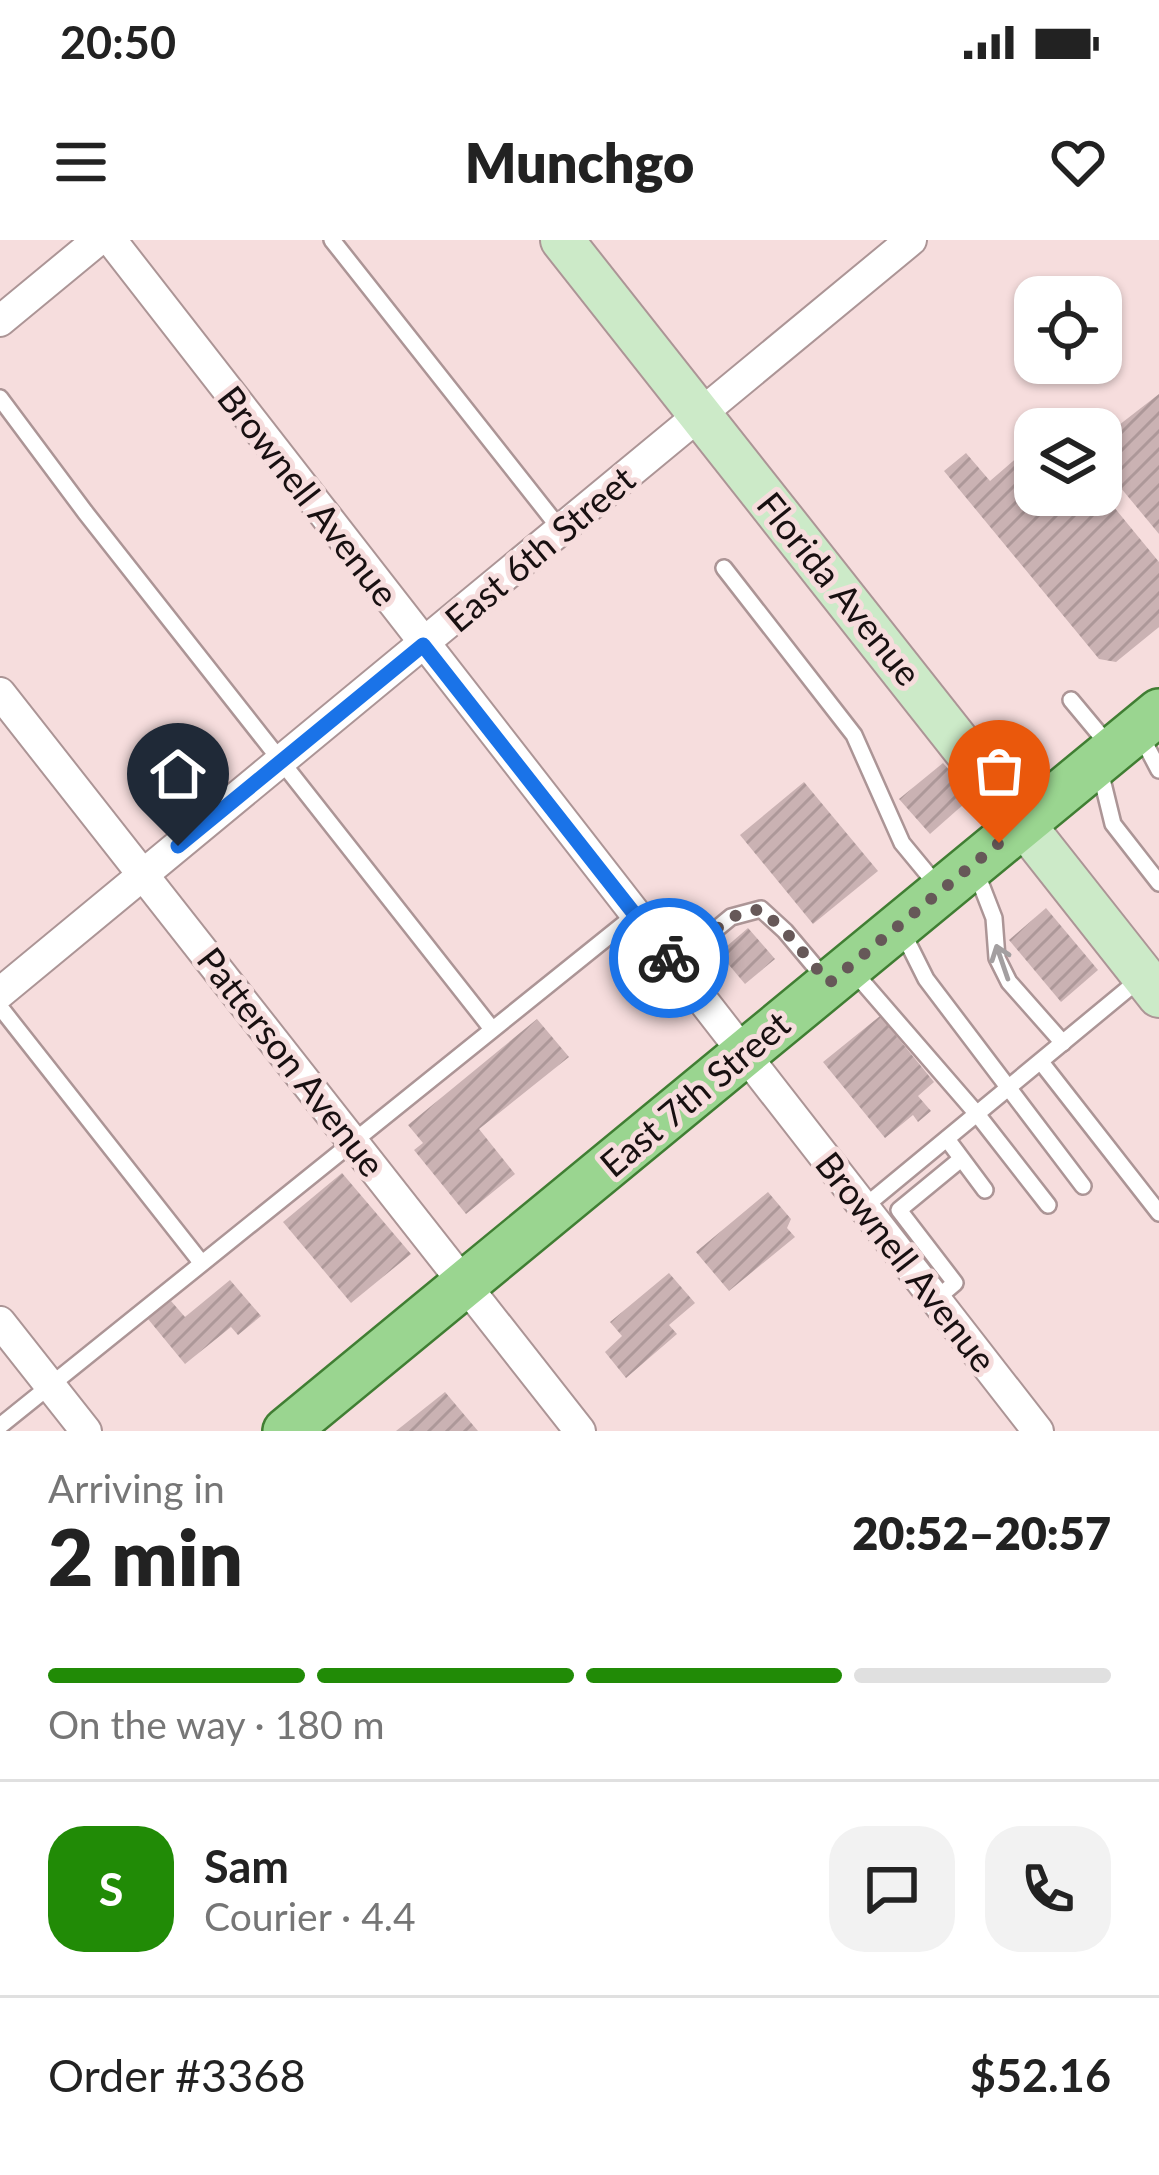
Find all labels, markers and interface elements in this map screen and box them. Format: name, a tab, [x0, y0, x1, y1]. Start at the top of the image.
text: 20:50	[60, 15, 176, 69]
icon: menu	[48, 129, 114, 195]
icon: heart	[1045, 129, 1111, 195]
text: Munchgo	[465, 130, 694, 195]
map controls	[1014, 276, 1122, 516]
button: locate	[1014, 276, 1122, 384]
street label: Brownell Avenue	[209, 377, 408, 614]
button: layers	[1014, 408, 1122, 516]
street label: East 6th Street	[436, 456, 643, 640]
street label: Florida Avenue	[748, 483, 931, 694]
pin	[948, 720, 1050, 843]
pin	[127, 723, 229, 846]
icon: bag	[966, 738, 1032, 804]
icon: home	[145, 741, 211, 807]
courier	[609, 898, 729, 1018]
icon: bike	[636, 925, 702, 991]
street label: Patterson Avenue	[189, 938, 395, 1185]
one-way arrow	[990, 944, 1012, 982]
street label: East 7th Street	[591, 1001, 798, 1185]
street label: Brownell Avenue	[807, 1143, 1006, 1380]
text: Arriving in	[48, 1465, 225, 1511]
text: 20:52–20:57	[852, 1506, 1111, 1560]
text: 2 min	[48, 1509, 243, 1603]
text: On the way · 180 m	[48, 1701, 385, 1747]
button: chat	[829, 1826, 955, 1952]
button: phone	[985, 1826, 1111, 1952]
text: Sam	[204, 1839, 289, 1893]
text: S	[99, 1862, 123, 1916]
text: Courier · 4.4	[204, 1893, 416, 1939]
text: Order #3368	[48, 2048, 306, 2102]
text: $52.16	[970, 2048, 1111, 2102]

